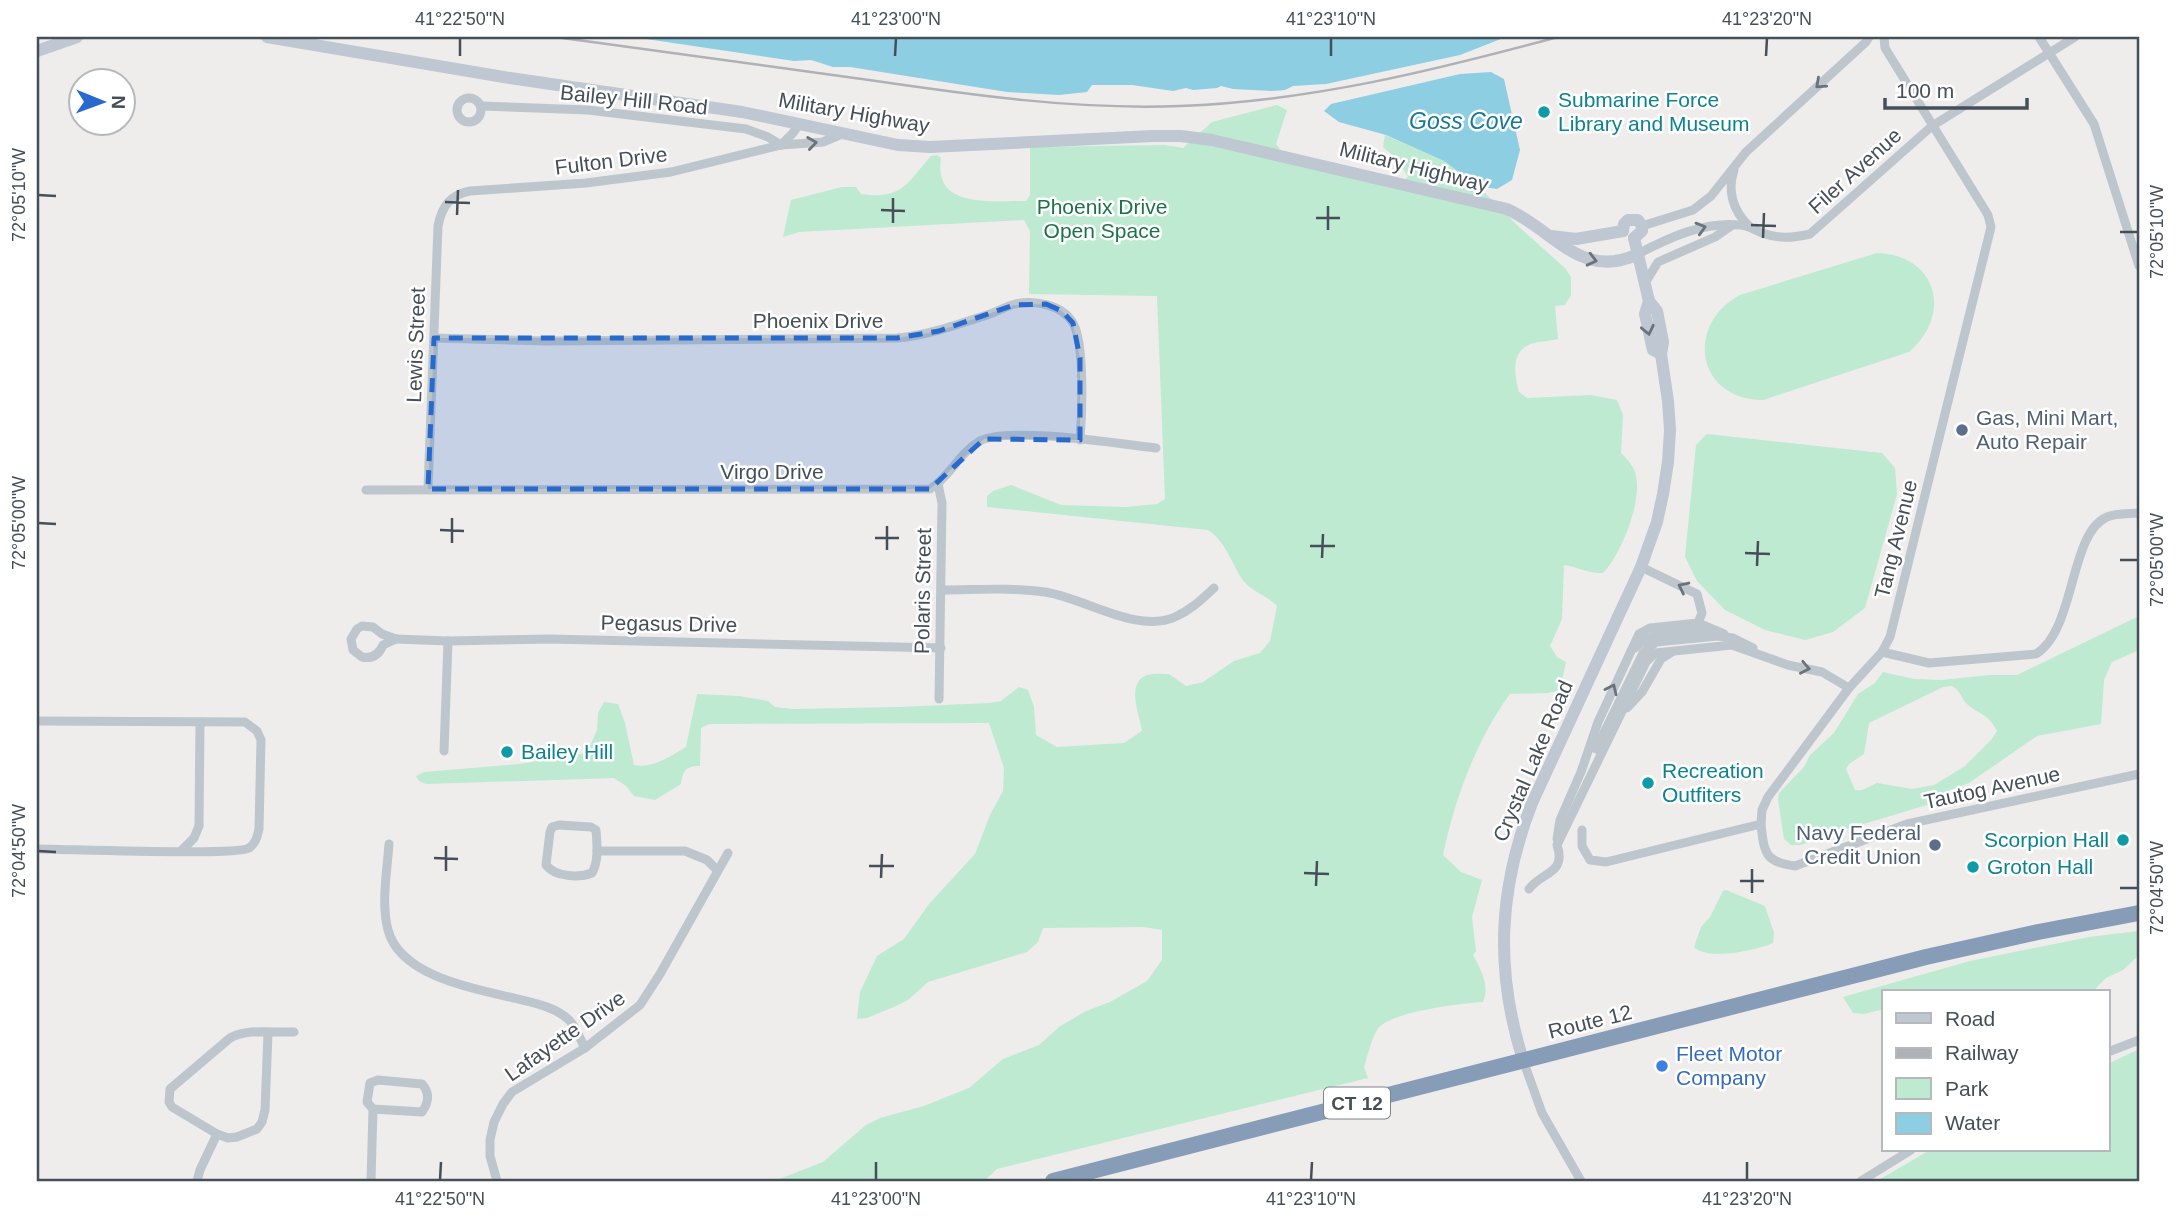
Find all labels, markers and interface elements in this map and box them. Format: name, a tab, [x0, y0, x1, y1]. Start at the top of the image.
text: 41°22'50"N	[415, 9, 505, 29]
text: 41°23'00"N	[851, 9, 941, 29]
text: 41°23'10"N	[1286, 9, 1376, 29]
text: 41°23'20"N	[1722, 9, 1812, 29]
north arrow	[66, 66, 136, 136]
scale bar	[1885, 66, 2027, 110]
one-way arrow	[1815, 76, 1828, 88]
text: 100 m	[1896, 79, 1954, 102]
street label: Bailey Hill Road	[559, 80, 709, 119]
street label: Military Highway	[777, 88, 932, 137]
place label: Submarine Force Library and Museum	[1558, 88, 1749, 135]
text: N	[108, 95, 129, 109]
marker: Submarine Force Library and Museum	[1536, 104, 1552, 120]
water label: Goss Cove	[1409, 108, 1523, 134]
street label: Filer Avenue	[1804, 123, 1906, 218]
one-way arrow	[806, 136, 818, 151]
street label: Military Highway	[1337, 137, 1492, 196]
street label: Fulton Drive	[553, 142, 669, 179]
text: 72°05'10"W	[9, 148, 29, 242]
text: 72°05'10"W	[2147, 185, 2167, 279]
park label: Phoenix Drive Open Space	[1037, 195, 1167, 242]
one-way arrow	[1695, 222, 1707, 236]
one-way arrow	[1586, 252, 1598, 266]
street label: Lewis Street	[402, 287, 429, 403]
street label: Phoenix Drive	[753, 309, 883, 332]
one-way arrow	[1640, 324, 1655, 336]
place label: Gas, Mini Mart, Auto Repair	[1976, 406, 2118, 453]
marker: Gas, Mini Mart, Auto Repair	[1954, 422, 1970, 438]
street label: Virgo Drive	[720, 460, 824, 483]
text: 72°05'00"W	[9, 476, 29, 570]
street label: Tang Avenue	[1870, 477, 1921, 600]
text: 72°05'00"W	[2147, 513, 2167, 607]
street label: Polaris Street	[910, 528, 935, 654]
one-way arrow	[1678, 581, 1690, 595]
street label: Pegasus Drive	[601, 611, 737, 636]
one-way arrow	[1799, 660, 1811, 675]
street label: Crystal Lake Road	[1488, 677, 1577, 845]
one-way arrow	[1604, 684, 1618, 696]
place label: Bailey Hill	[521, 740, 613, 763]
marker: Bailey Hill	[499, 744, 515, 760]
place label: Recreation Outfiters	[1662, 759, 1764, 806]
street label: Tautog Avenue	[1922, 762, 2062, 813]
marker: Recreation Outfiters	[1640, 775, 1656, 791]
text: 72°04'50"W	[9, 804, 29, 898]
place label: Navy Federal Credit Union	[1796, 821, 1921, 868]
place label: Scorpion Hall	[1984, 828, 2109, 851]
marker: Scorpion Hall	[2115, 832, 2131, 848]
marker: Navy Federal Credit Union	[1927, 837, 1943, 853]
text: 72°04'50"W	[2147, 841, 2167, 935]
place label: Groton Hall	[1987, 855, 2093, 878]
marker: Groton Hall	[1965, 859, 1981, 875]
street label: Lafayette Drive	[500, 986, 629, 1086]
legend	[1882, 990, 2110, 1152]
street label: Route 12	[1546, 1000, 1634, 1043]
text: Road	[1945, 1007, 1995, 1030]
text: Railway	[1945, 1041, 2019, 1064]
place label: Fleet Motor Company	[1676, 1042, 1782, 1089]
marker: Fleet Motor Company	[1654, 1058, 1670, 1074]
text: Park	[1945, 1077, 1989, 1100]
road number: CT 12	[1324, 1088, 1390, 1119]
text: Water	[1945, 1111, 2000, 1134]
text: 41°22'50"N	[395, 1189, 485, 1209]
text: 41°23'00"N	[831, 1189, 921, 1209]
text: 41°23'10"N	[1266, 1189, 1356, 1209]
text: 41°23'20"N	[1702, 1189, 1792, 1209]

